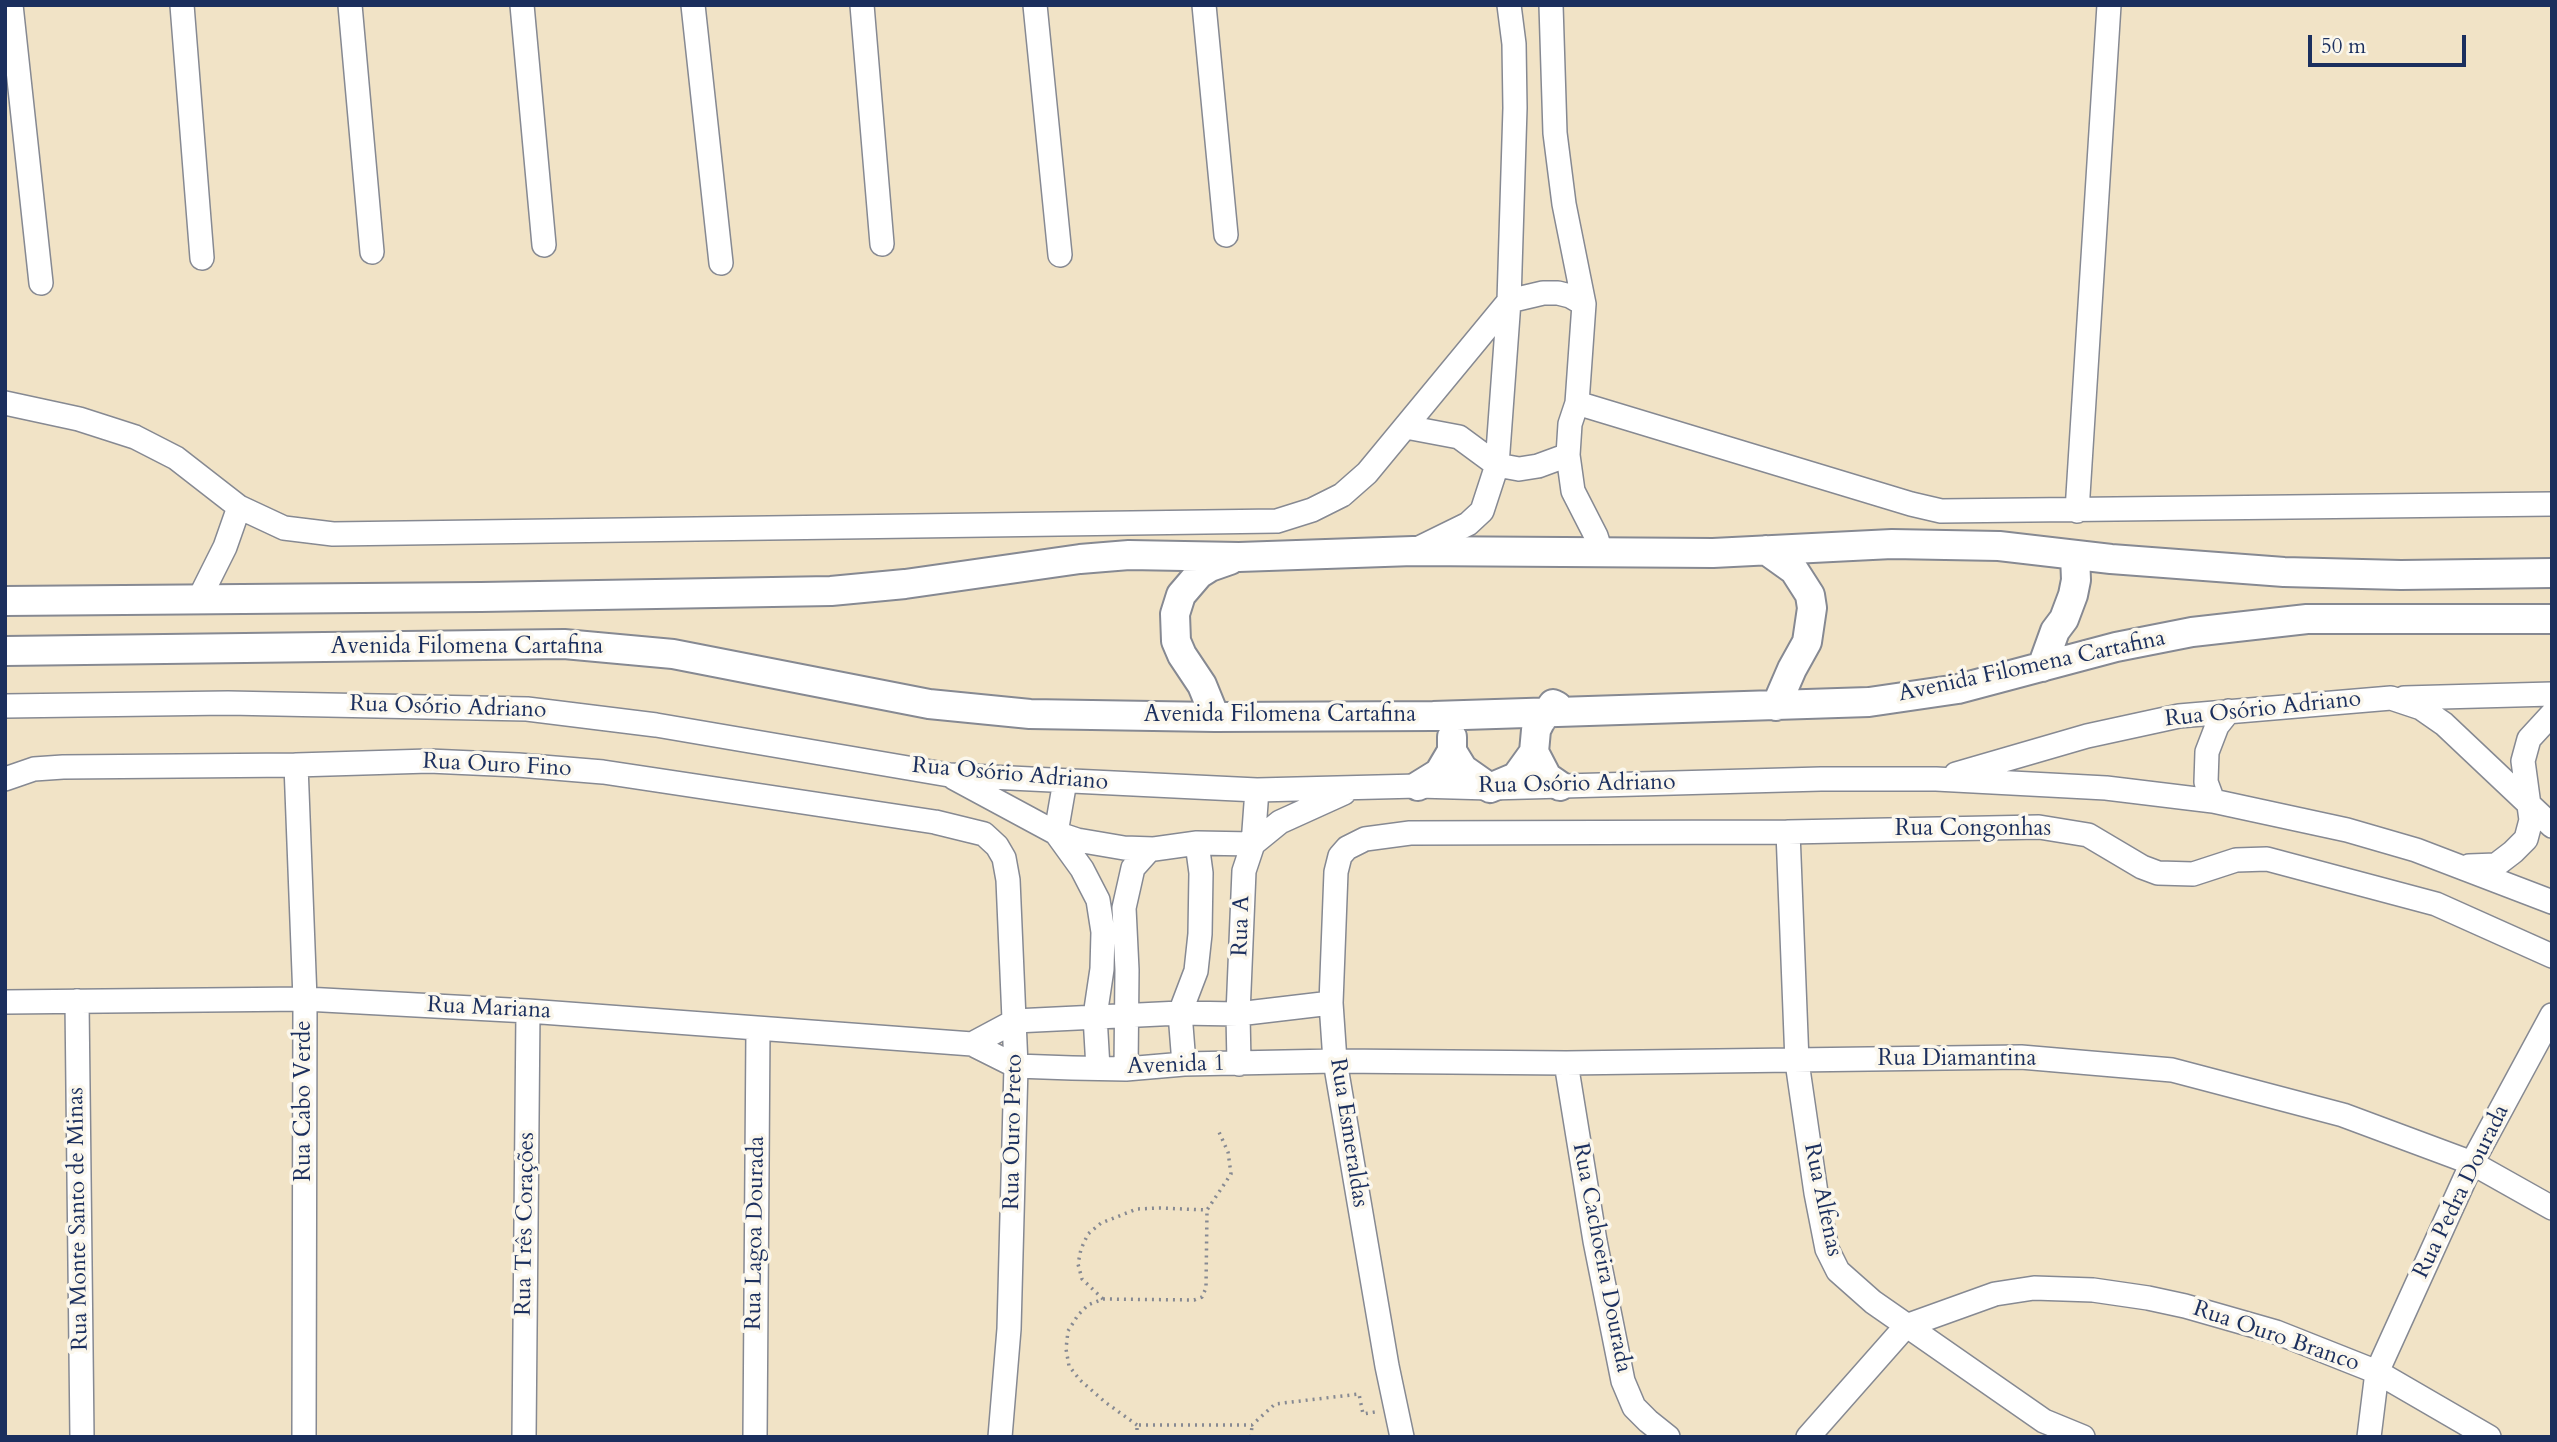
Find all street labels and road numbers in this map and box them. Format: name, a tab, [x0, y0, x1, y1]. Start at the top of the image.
street label: Avenida Filomena Cartafina	[1896, 625, 2168, 709]
street label: Avenida Filomena Cartafina	[331, 634, 603, 662]
street label: Rua Osório Adriano	[2164, 686, 2362, 734]
street label: Rua Osório Adriano	[349, 691, 547, 725]
street label: Avenida Filomena Cartafina	[1144, 702, 1416, 730]
street label: Rua Ouro Fino	[422, 748, 572, 784]
street label: Rua Osório Adriano	[911, 753, 1109, 797]
street label: Rua Osório Adriano	[1478, 769, 1676, 801]
street label: Rua Congonhas	[1895, 816, 2051, 844]
street label: Rua A	[1227, 895, 1257, 957]
street label: Rua Mariana	[426, 992, 552, 1026]
street label: Rua Cabo Verde	[291, 1020, 319, 1182]
street label: Rua Diamantina	[1878, 1046, 2036, 1074]
street label: Avenida 1	[1126, 1050, 1226, 1082]
street label: Rua Ouro Preto	[999, 1054, 1029, 1210]
street label: Rua Esmeraldas	[1323, 1057, 1373, 1209]
street label: Rua Monte Santo de Minas	[63, 1087, 95, 1351]
street label: Rua Pedra Dourada	[2408, 1101, 2516, 1283]
street label: Rua Três Corações	[511, 1132, 541, 1316]
street label: Rua Lagoa Dourada	[741, 1136, 771, 1330]
street label: Rua Cachoeira Dourada	[1565, 1141, 1637, 1375]
street label: Rua Alfenas	[1797, 1141, 1847, 1259]
street label: Rua Ouro Branco	[2189, 1296, 2363, 1378]

